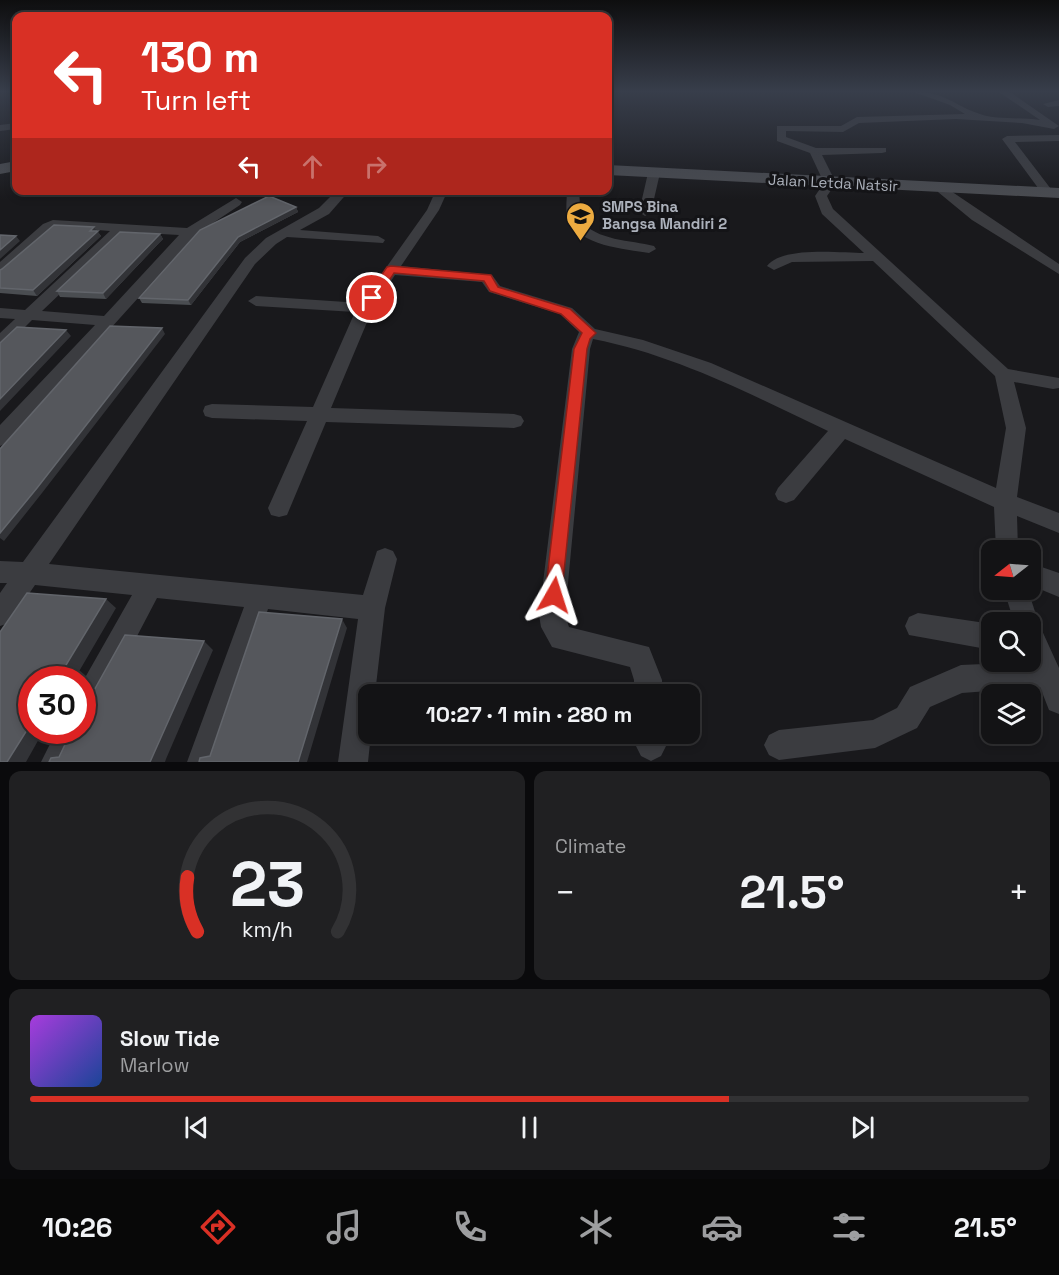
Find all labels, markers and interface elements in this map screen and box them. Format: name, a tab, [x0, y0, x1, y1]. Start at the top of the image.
text: 130 m	[141, 31, 259, 84]
icon: left	[42, 36, 120, 114]
text: Turn left	[141, 83, 251, 118]
icon: left	[233, 150, 266, 183]
icon: ahead	[296, 150, 329, 183]
icon: right	[359, 150, 392, 183]
street label: Jalan Letda Natsir	[767, 170, 899, 195]
place label: SMPS Bina Bangsa Mandiri 2	[602, 197, 727, 233]
school or university icon: SMPS Bina Bangsa Mandiri 2	[565, 200, 597, 242]
pin	[346, 272, 397, 323]
icon: arrive	[355, 281, 388, 314]
north arrow	[981, 540, 1041, 600]
map controls	[981, 540, 1041, 744]
position arrow	[522, 563, 586, 627]
button: search	[981, 612, 1041, 672]
speed limit sign: 30	[18, 666, 96, 744]
button: layers	[981, 684, 1041, 744]
text: 10:27 · 1 min · 280 m	[426, 700, 632, 728]
text: Climate	[555, 833, 626, 859]
text: 23	[229, 845, 304, 924]
text: 21.5°	[739, 864, 845, 921]
text: −	[555, 872, 575, 914]
text: +	[1009, 872, 1029, 914]
text: km/h	[241, 917, 293, 944]
text: Slow Tide	[120, 1024, 220, 1052]
text: Marlow	[120, 1052, 189, 1078]
icon: previous	[180, 1111, 213, 1144]
icon: pause	[513, 1111, 546, 1144]
icon: next	[846, 1111, 879, 1144]
icon: directions	[197, 1206, 239, 1248]
icon: music	[323, 1206, 365, 1248]
icon: phone	[449, 1206, 491, 1248]
icon: climate	[575, 1206, 617, 1248]
icon: car	[701, 1206, 743, 1248]
icon: filters	[828, 1206, 870, 1248]
text: 10:26	[42, 1210, 113, 1245]
text: 21.5°	[954, 1210, 1017, 1245]

